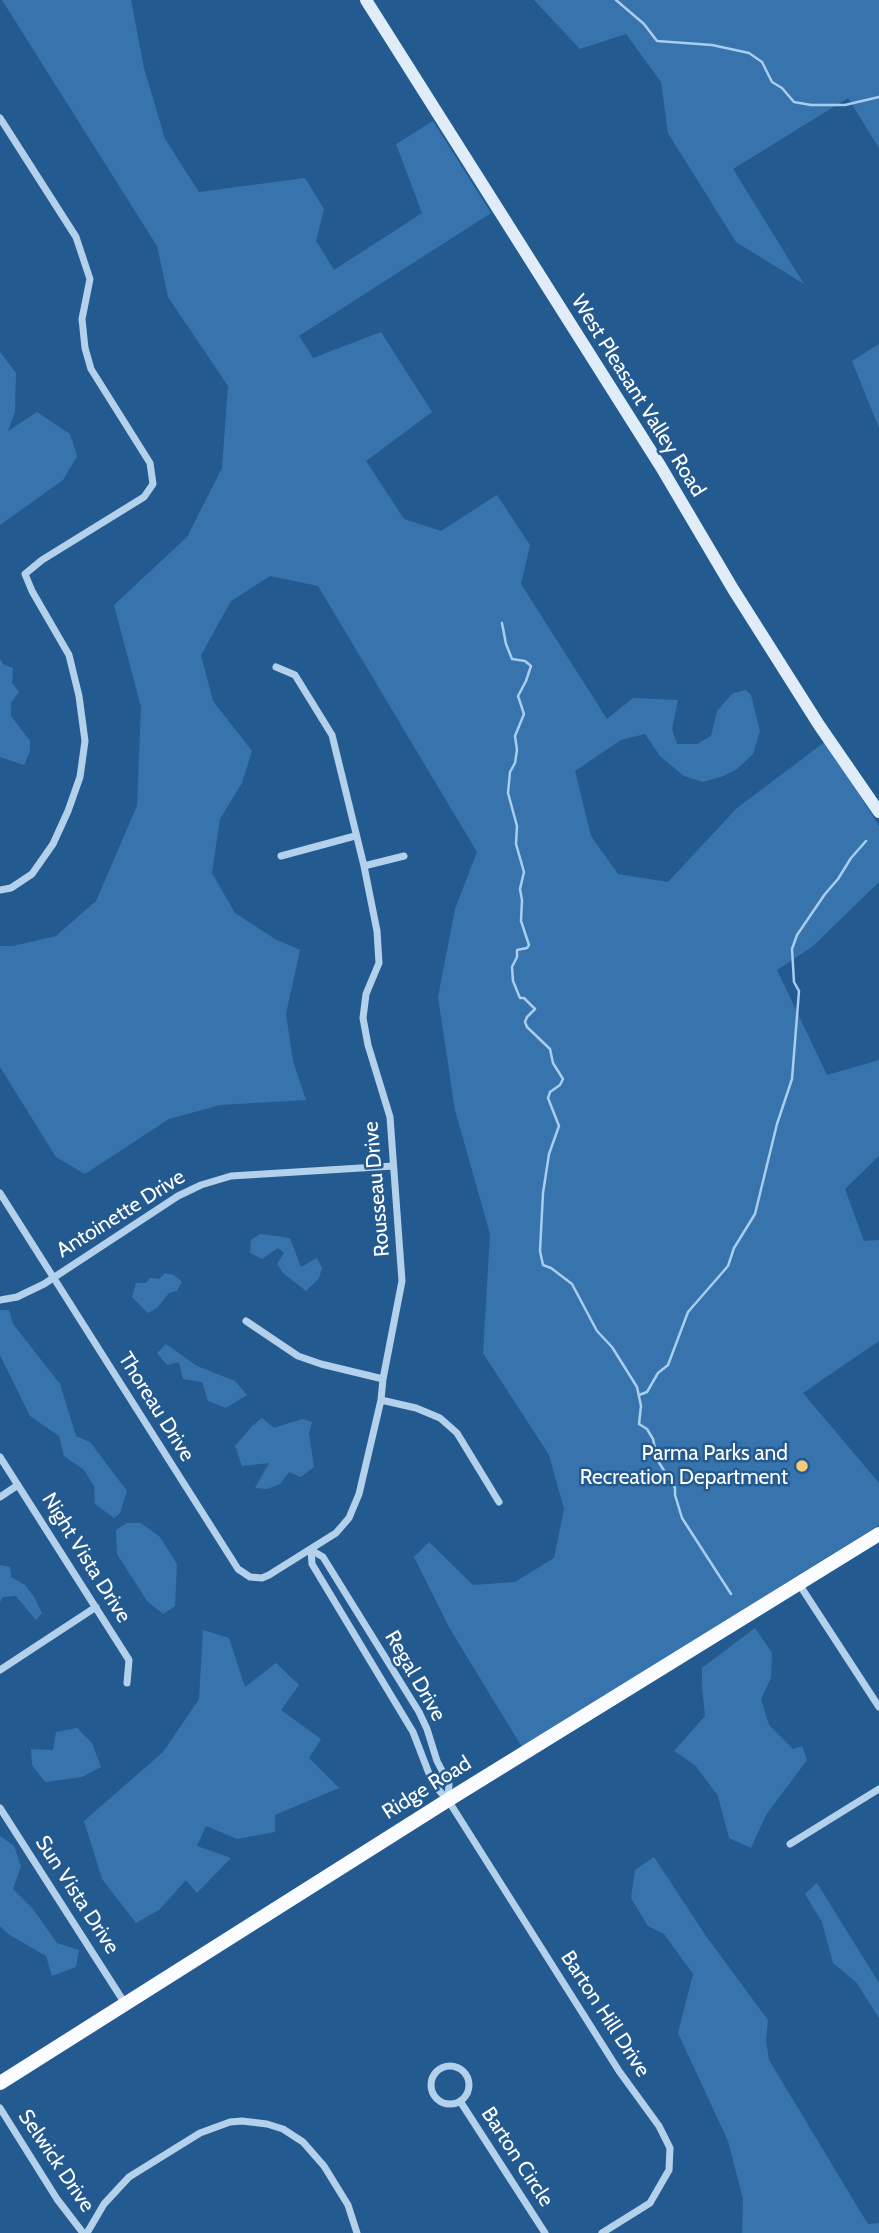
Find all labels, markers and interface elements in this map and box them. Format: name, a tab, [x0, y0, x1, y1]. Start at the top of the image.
street label: West Pleasant Valley Road	[565, 290, 711, 502]
street label: Rousseau Drive	[359, 1120, 395, 1258]
street label: Antoinette Drive	[52, 1164, 190, 1264]
street label: Thoreau Drive	[112, 1348, 200, 1466]
place label: Parma Parks and Recreation Department	[580, 1441, 788, 1491]
marker: Parma Parks and Recreation Department	[794, 1458, 810, 1474]
street label: Night Vista Drive	[36, 1488, 136, 1628]
street label: Regal Drive	[379, 1626, 451, 1726]
street label: Ridge Road	[378, 1751, 476, 1825]
street label: Sun Vista Drive	[30, 1831, 124, 1959]
street label: Barton Hill Drive	[555, 1946, 655, 2082]
street label: Barton Circle	[475, 2102, 559, 2212]
street label: Selwick Drive	[12, 2105, 100, 2217]

